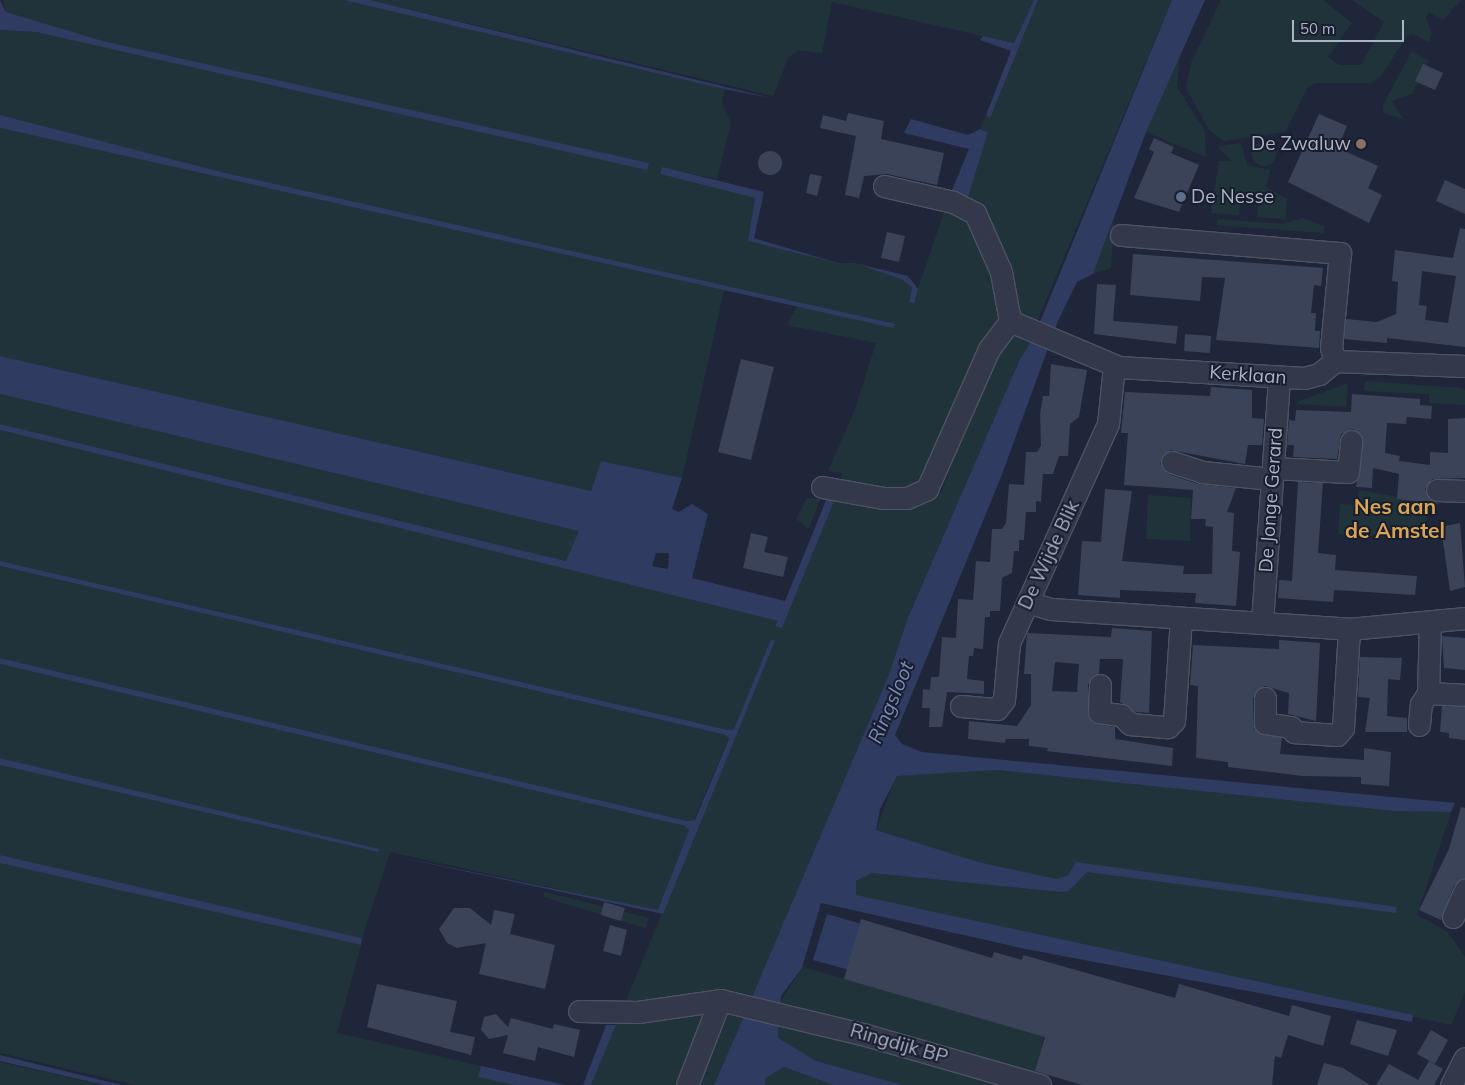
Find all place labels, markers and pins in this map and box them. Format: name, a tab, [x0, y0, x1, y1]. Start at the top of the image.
place label: De Zwaluw	[1251, 133, 1351, 155]
marker: De Zwaluw	[1355, 138, 1367, 150]
place label: De Nesse	[1191, 186, 1274, 208]
marker: De Nesse	[1175, 191, 1187, 203]

